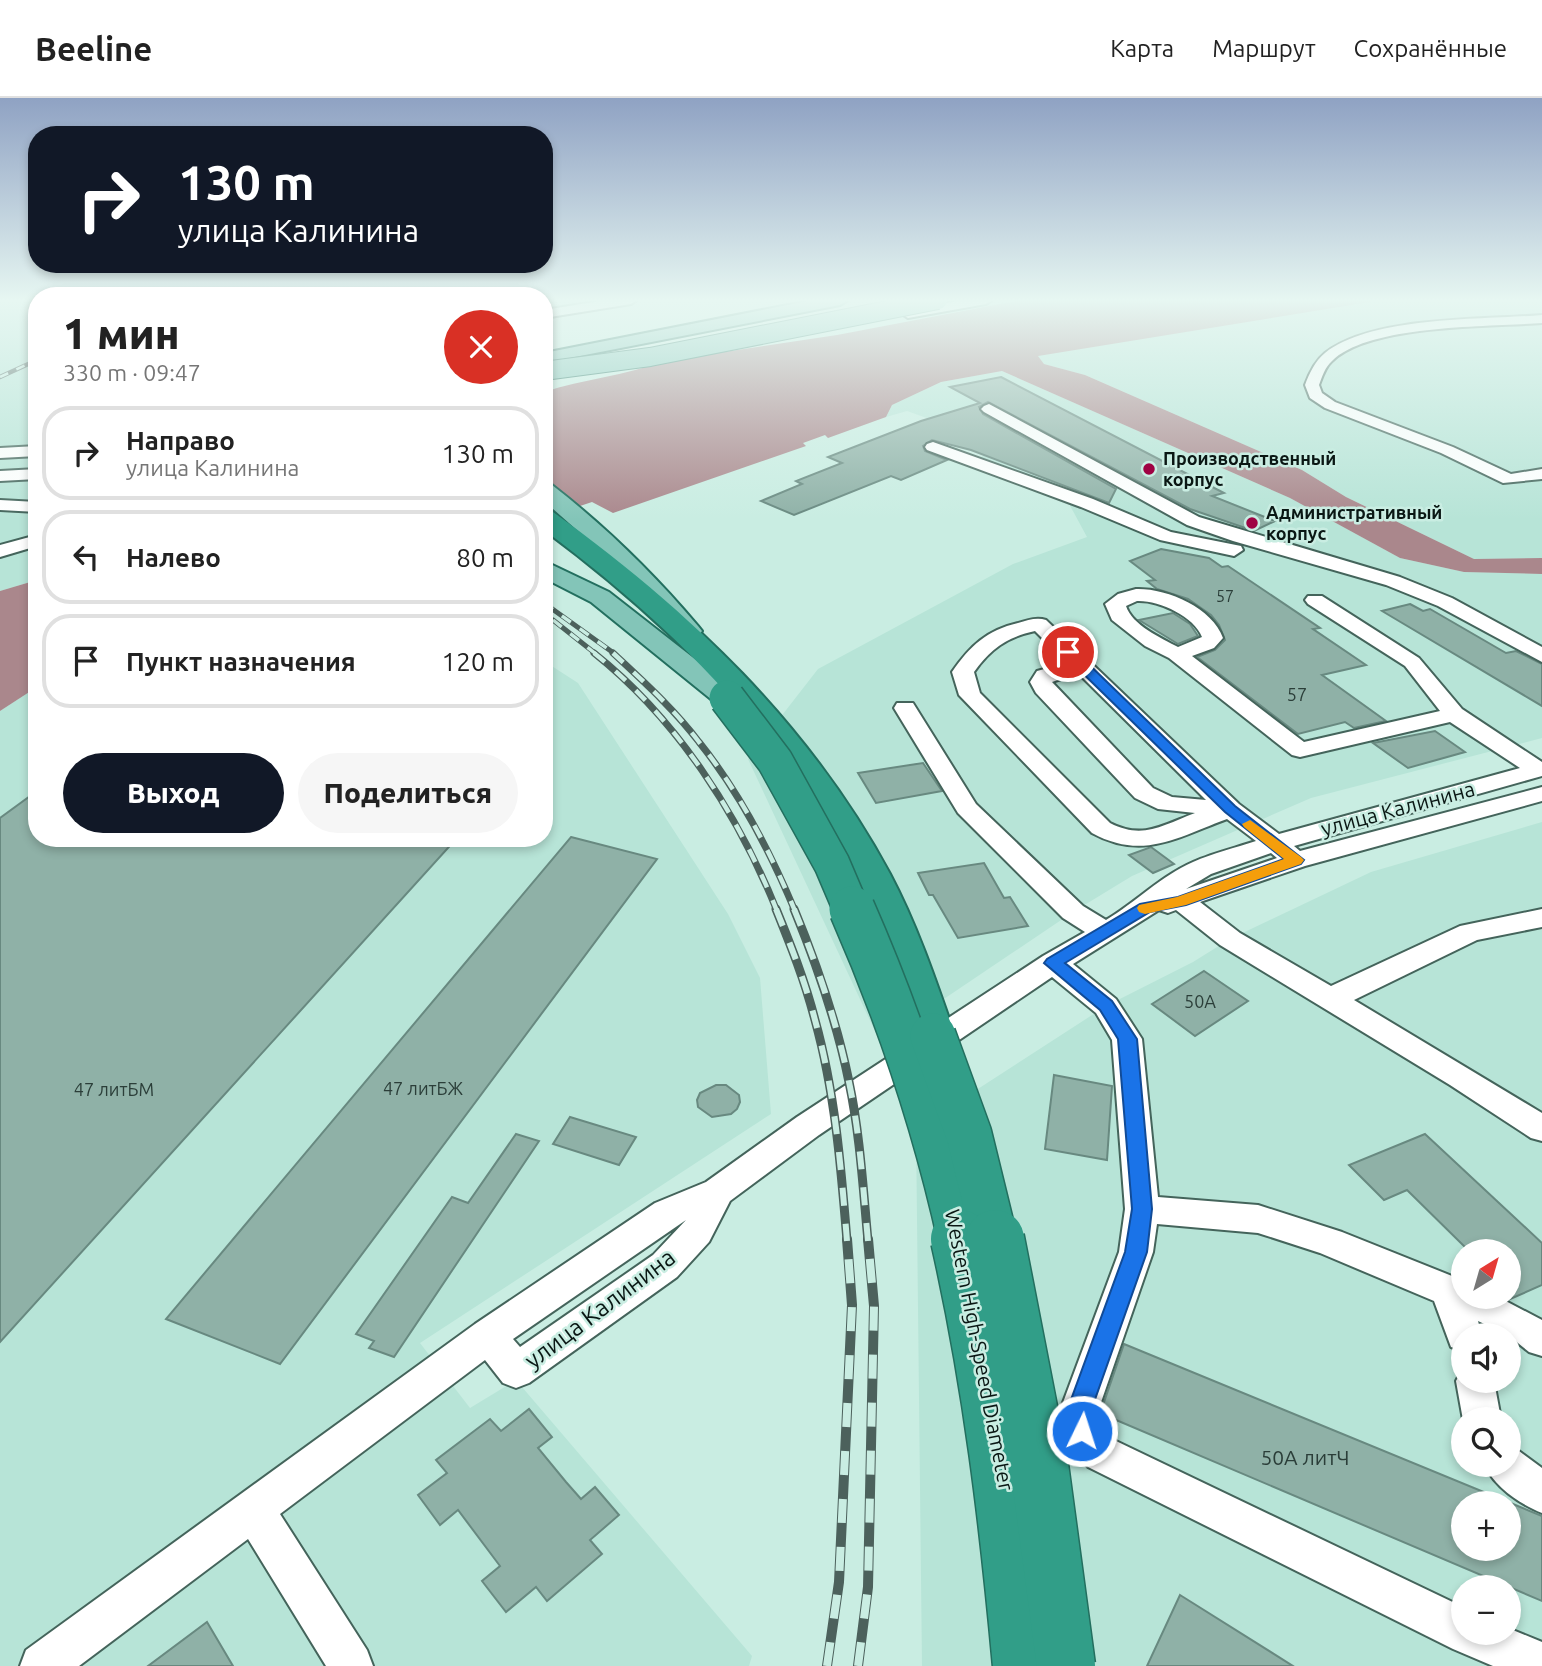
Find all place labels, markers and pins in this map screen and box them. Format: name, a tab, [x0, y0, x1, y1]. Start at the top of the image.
place label: Производственный корпус	[1163, 448, 1336, 489]
marker: Производственный корпус	[1141, 461, 1157, 477]
place label: Административный корпус	[1266, 502, 1442, 543]
marker: Административный корпус	[1244, 515, 1260, 531]
pin	[1038, 622, 1098, 682]

